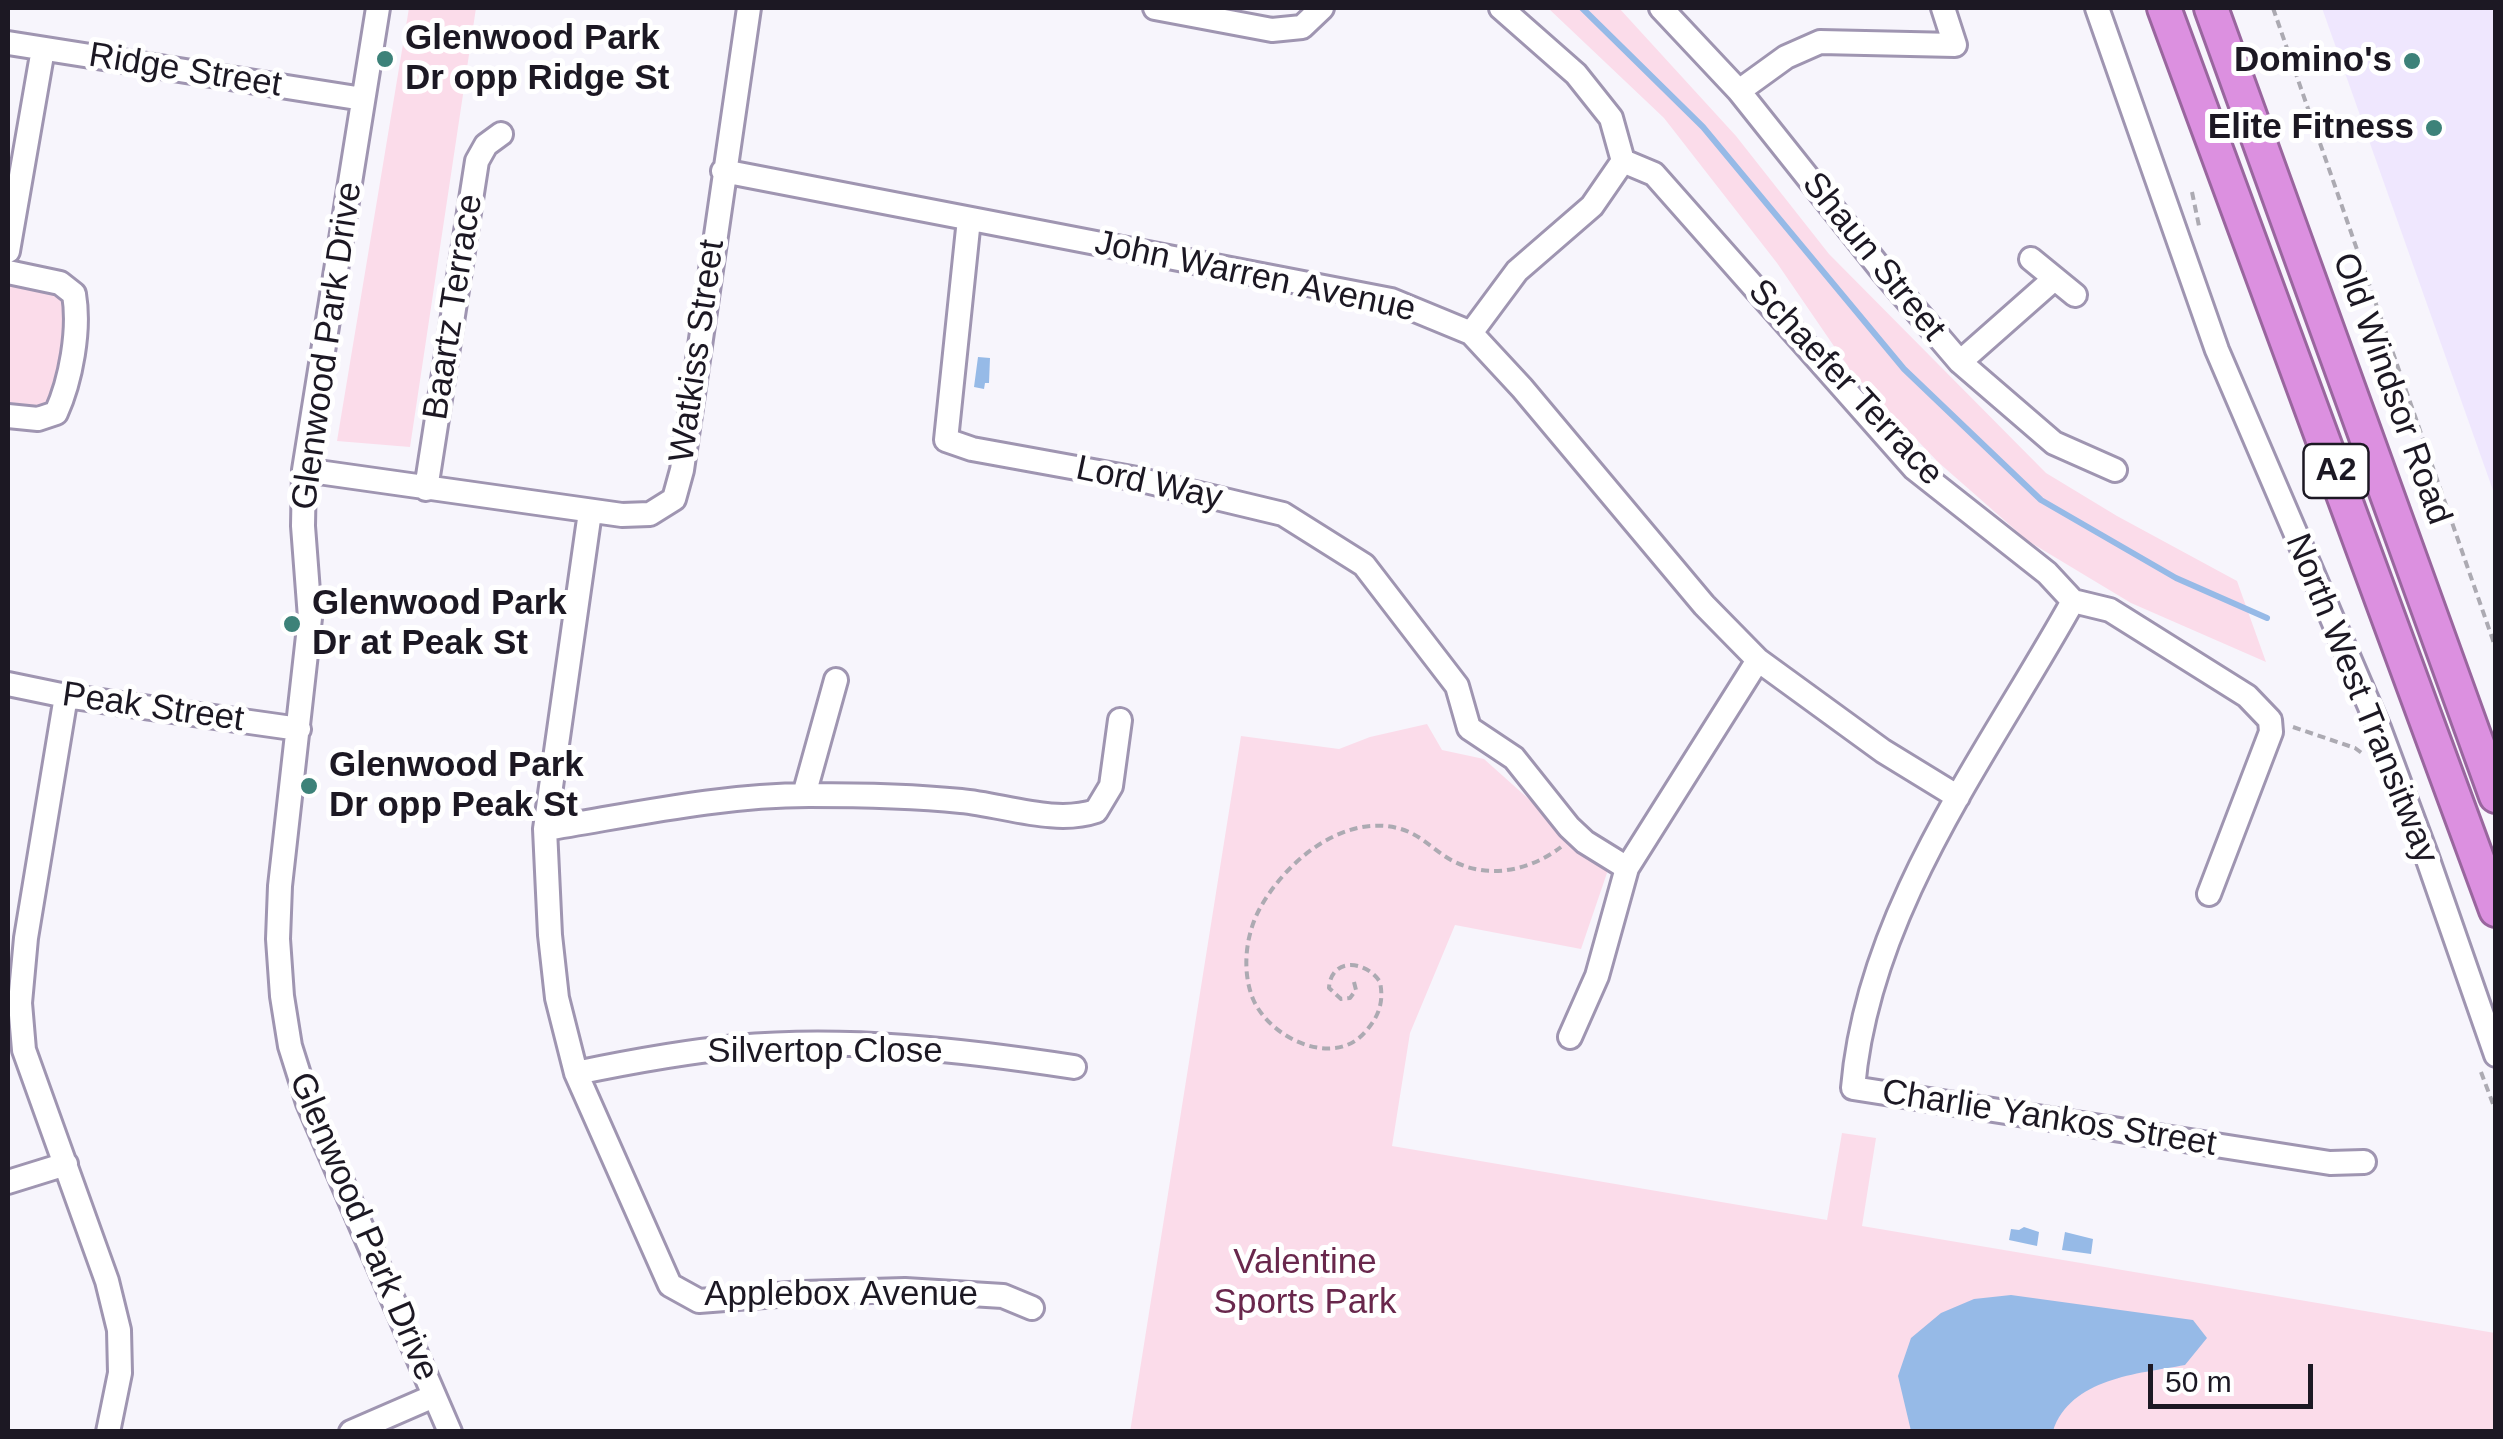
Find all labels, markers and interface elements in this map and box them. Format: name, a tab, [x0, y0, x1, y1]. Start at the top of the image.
place label: Glenwood Park Dr opp Ridge St	[405, 18, 669, 100]
street label: Ridge Street	[86, 35, 284, 107]
place label: Domino's	[2234, 40, 2392, 82]
marker: Glenwood Park Dr opp Ridge St	[374, 48, 396, 70]
marker: Domino's	[2401, 50, 2423, 72]
place label: Elite Fitness	[2208, 107, 2414, 149]
marker: Elite Fitness	[2423, 117, 2445, 139]
street label: Shaun Street	[1792, 164, 1954, 350]
street label: Glenwood Park Drive	[284, 179, 372, 513]
street label: Baartz Terrace	[415, 191, 493, 423]
street label: John Warren Avenue	[1091, 222, 1419, 332]
street label: Watkiss Street	[662, 237, 734, 465]
street label: Old Windsor Road	[2322, 247, 2460, 531]
street label: Schaefer Terrace	[1739, 271, 1951, 495]
road number: A2	[2304, 444, 2368, 498]
street label: Lord Way	[1072, 448, 1226, 520]
street label: North West Transitway	[2276, 528, 2446, 870]
place label: Glenwood Park Dr at Peak St	[312, 583, 567, 665]
marker: Glenwood Park Dr at Peak St	[281, 613, 303, 635]
street label: Peak Street	[60, 674, 246, 742]
place label: Glenwood Park Dr opp Peak St	[329, 745, 584, 827]
marker: Glenwood Park Dr opp Peak St	[298, 775, 320, 797]
street label: Silvertop Close	[707, 1031, 943, 1073]
street label: Glenwood Park Drive	[279, 1067, 447, 1387]
street label: Charlie Yankos Street	[1879, 1072, 2219, 1166]
park label: Valentine Sports Park	[1214, 1242, 1396, 1324]
street label: Applebox Avenue	[704, 1274, 978, 1316]
scale bar	[2153, 1344, 2318, 1406]
text: 50 m	[2165, 1365, 2232, 1398]

